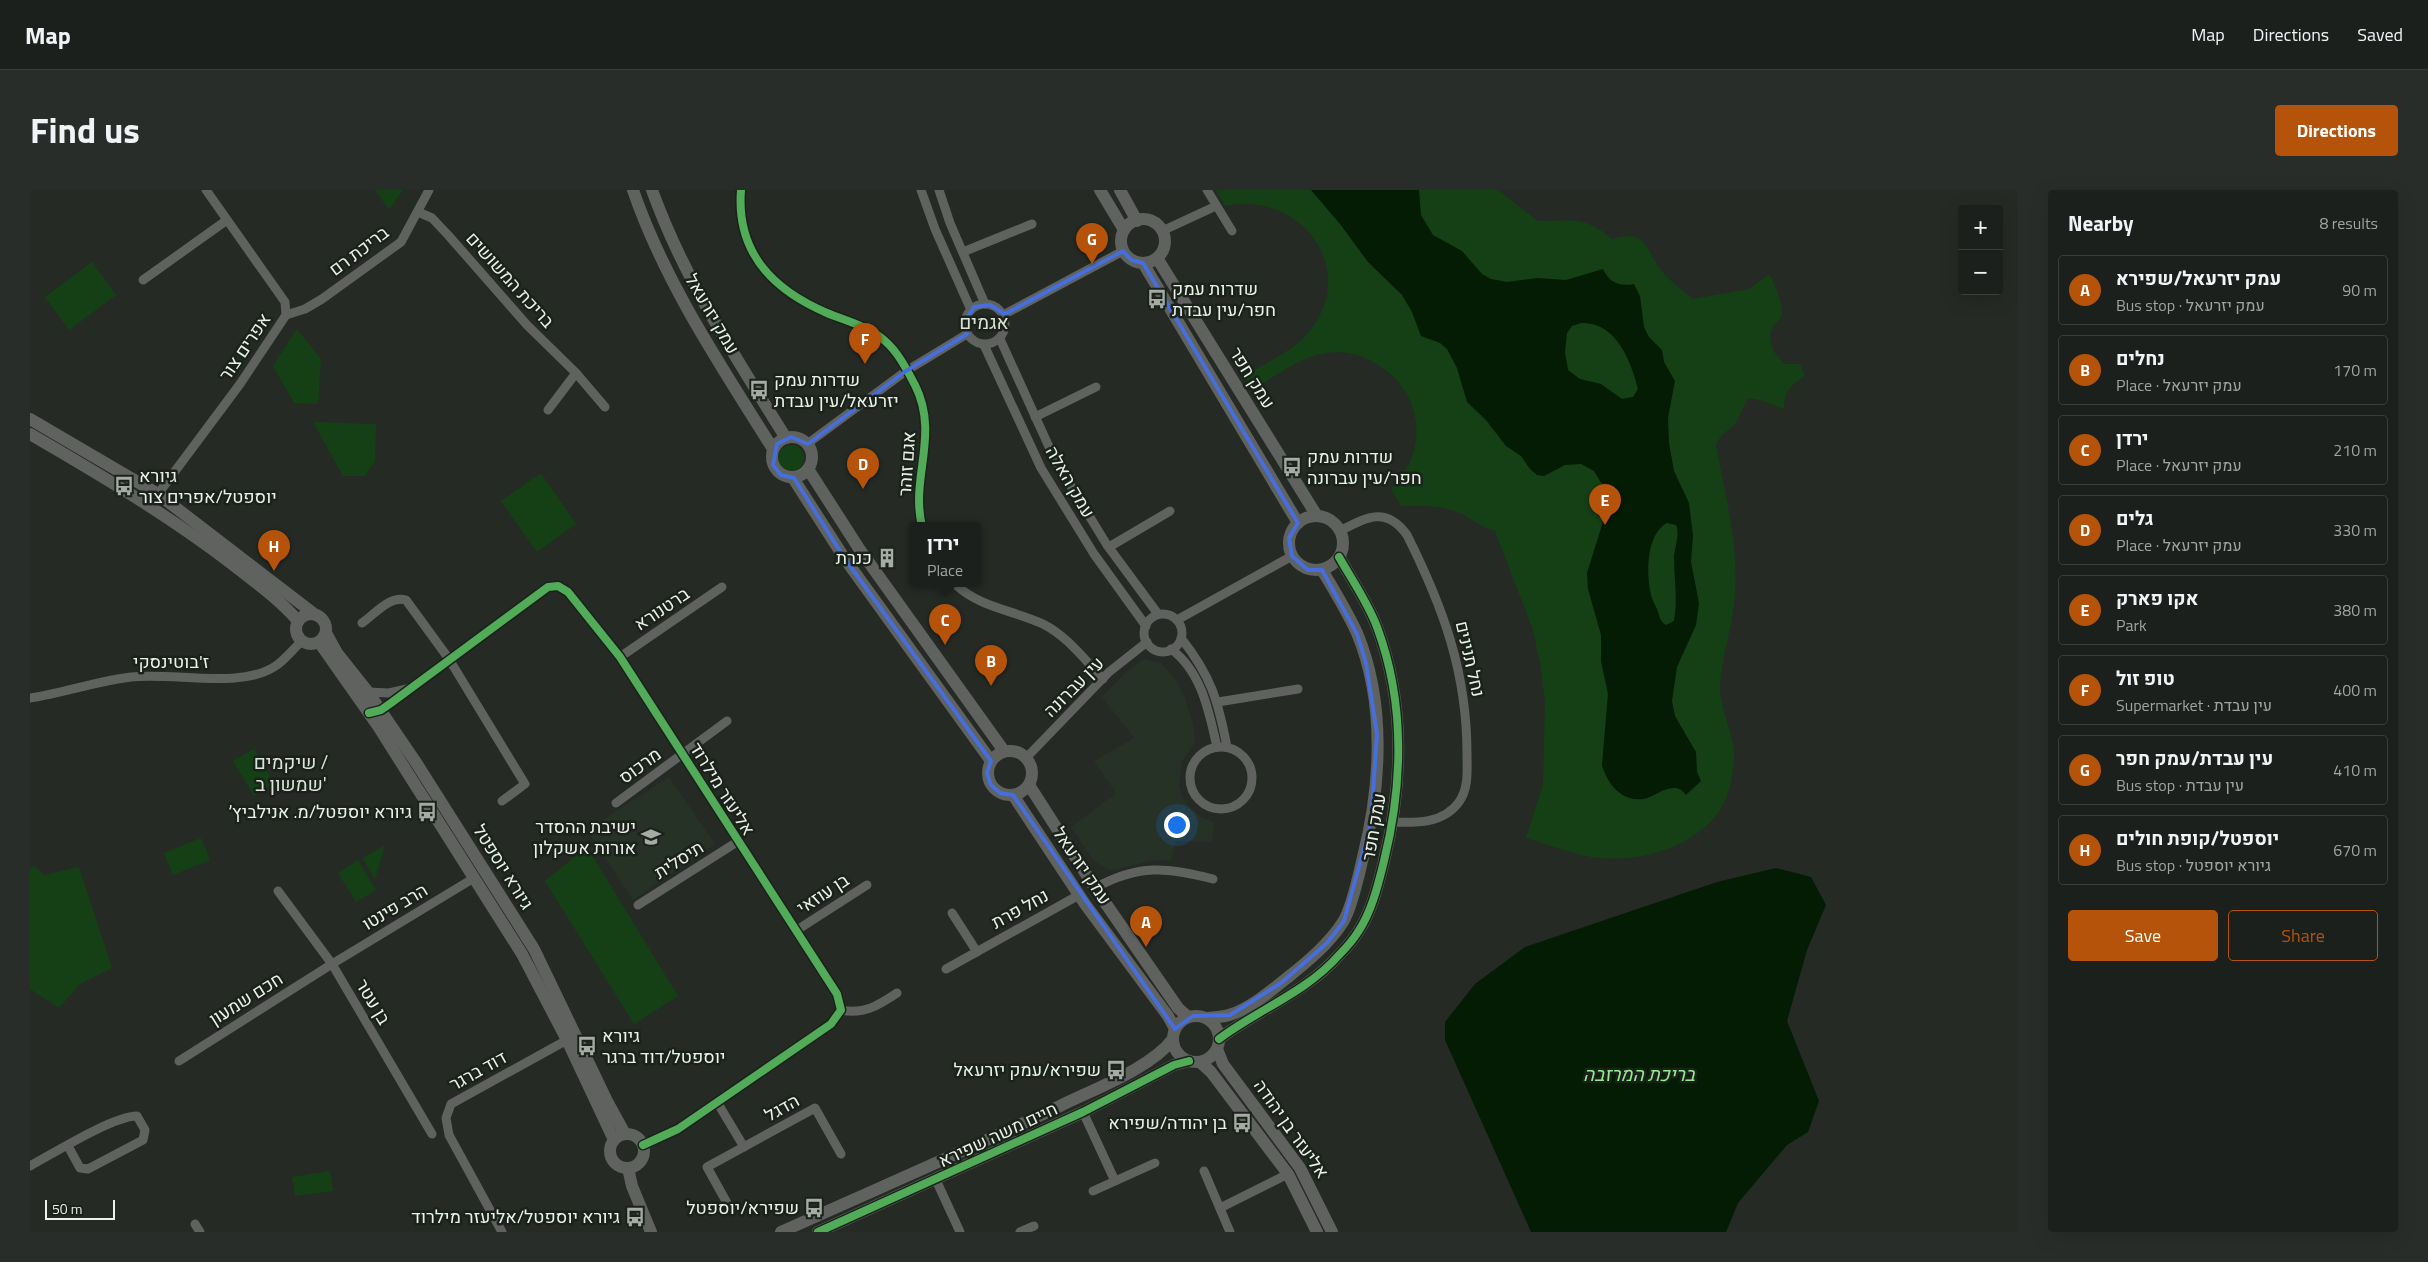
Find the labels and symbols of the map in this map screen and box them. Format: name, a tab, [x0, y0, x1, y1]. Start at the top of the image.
street label: בריכת רם	[323, 219, 395, 282]
pin: G	[1076, 223, 1108, 264]
street label: בריכת המשושים	[460, 226, 561, 334]
street label: עמק יזרעאל	[679, 269, 746, 359]
place label: שדרות עמק חפר/עין עבדת	[1172, 275, 1276, 323]
bus stop icon: שדרות עמק חפר/עין עבדת	[1146, 288, 1168, 310]
street label: אפרים צור	[212, 307, 277, 386]
district label: אגמים	[959, 307, 1009, 336]
pin: F	[849, 323, 881, 364]
street label: עמק חפר	[1223, 342, 1282, 414]
place label: שדרות עמק יזרעאל/עין עבדת	[774, 366, 899, 414]
bus stop icon: שדרות עמק יזרעאל/עין עבדת	[748, 379, 770, 401]
street label: אגם זוהר	[891, 431, 922, 497]
street label: עמק האלה	[1039, 441, 1102, 523]
place label: שדרות עמק חפר/עין עברונה	[1307, 443, 1422, 491]
pin: D	[847, 448, 879, 489]
bus stop icon: שדרות עמק חפר/עין עברונה	[1281, 456, 1303, 478]
place label: גיורא יוספטל/אפרים צור	[139, 462, 277, 510]
bus stop icon: גיורא יוספטל/אפרים צור	[113, 475, 135, 497]
pin: E	[1589, 484, 1621, 525]
pin: H	[258, 530, 290, 571]
place label: כנרת	[836, 544, 872, 571]
building icon: כנרת	[876, 547, 898, 569]
street label: ברטנורא	[629, 580, 695, 637]
pin: C	[929, 604, 961, 645]
street label: נחל תנינים	[1449, 618, 1492, 700]
pin: B	[975, 645, 1007, 686]
street label: ז'בוטינסקי	[133, 648, 209, 675]
street label: עין עברונה	[1037, 650, 1110, 723]
street label: אליעזר מילרוד	[683, 737, 762, 841]
street label: מרכוס	[613, 741, 667, 790]
district label: שיקמים / שמשון ב'	[254, 747, 328, 798]
street label: עמק חפר	[1354, 791, 1393, 863]
place label: גיורא יוספטל/מ. אנילביץ׳	[229, 798, 412, 825]
bus stop icon: גיורא יוספטל/מ. אנילביץ׳	[416, 801, 438, 823]
your location	[1164, 812, 1190, 838]
place label: ישיבת ההסדר אורות אשקלון	[533, 813, 636, 861]
street label: גיורא יוספטל	[467, 819, 540, 915]
street label: עמק יזרעאל	[1046, 821, 1118, 910]
school or university icon: ישיבת ההסדר אורות אשקלון	[640, 826, 662, 848]
street label: תיסלית	[649, 834, 709, 885]
street label: בן עוזאי	[791, 866, 855, 921]
street label: הרב פינטו	[357, 876, 433, 937]
street label: נחל פרת	[986, 882, 1053, 935]
pin: A	[1130, 906, 1162, 947]
street label: חכם שמעון	[204, 965, 288, 1032]
street label: בן עטר	[349, 974, 398, 1030]
place label: גיורא יוספטל/דוד ברגר	[602, 1022, 725, 1070]
bus stop icon: גיורא יוספטל/דוד ברגר	[576, 1035, 598, 1057]
street label: דוד ברגר	[444, 1044, 511, 1097]
place label: שפירא/עמק יזרעאל	[953, 1056, 1101, 1083]
bus stop icon: שפירא/עמק יזרעאל	[1105, 1059, 1127, 1081]
water label: בריכת המרזבה	[1583, 1059, 1696, 1088]
street label: אליעזר בן יהודה	[1247, 1074, 1336, 1184]
street label: הדגל	[759, 1087, 804, 1128]
street label: חיים משה שפירא	[934, 1095, 1062, 1174]
place label: בן יהודה/שפירא	[1108, 1109, 1228, 1136]
bus stop icon: בן יהודה/שפירא	[1231, 1112, 1253, 1134]
place label: שפירא/יוספטל	[686, 1194, 799, 1221]
scale bar	[45, 1197, 115, 1220]
bus stop icon: שפירא/יוספטל	[803, 1197, 825, 1219]
place label: גיורא יוספטל/אליעזר מילרוד	[411, 1203, 620, 1230]
bus stop icon: גיורא יוספטל/אליעזר מילרוד	[624, 1206, 646, 1228]

